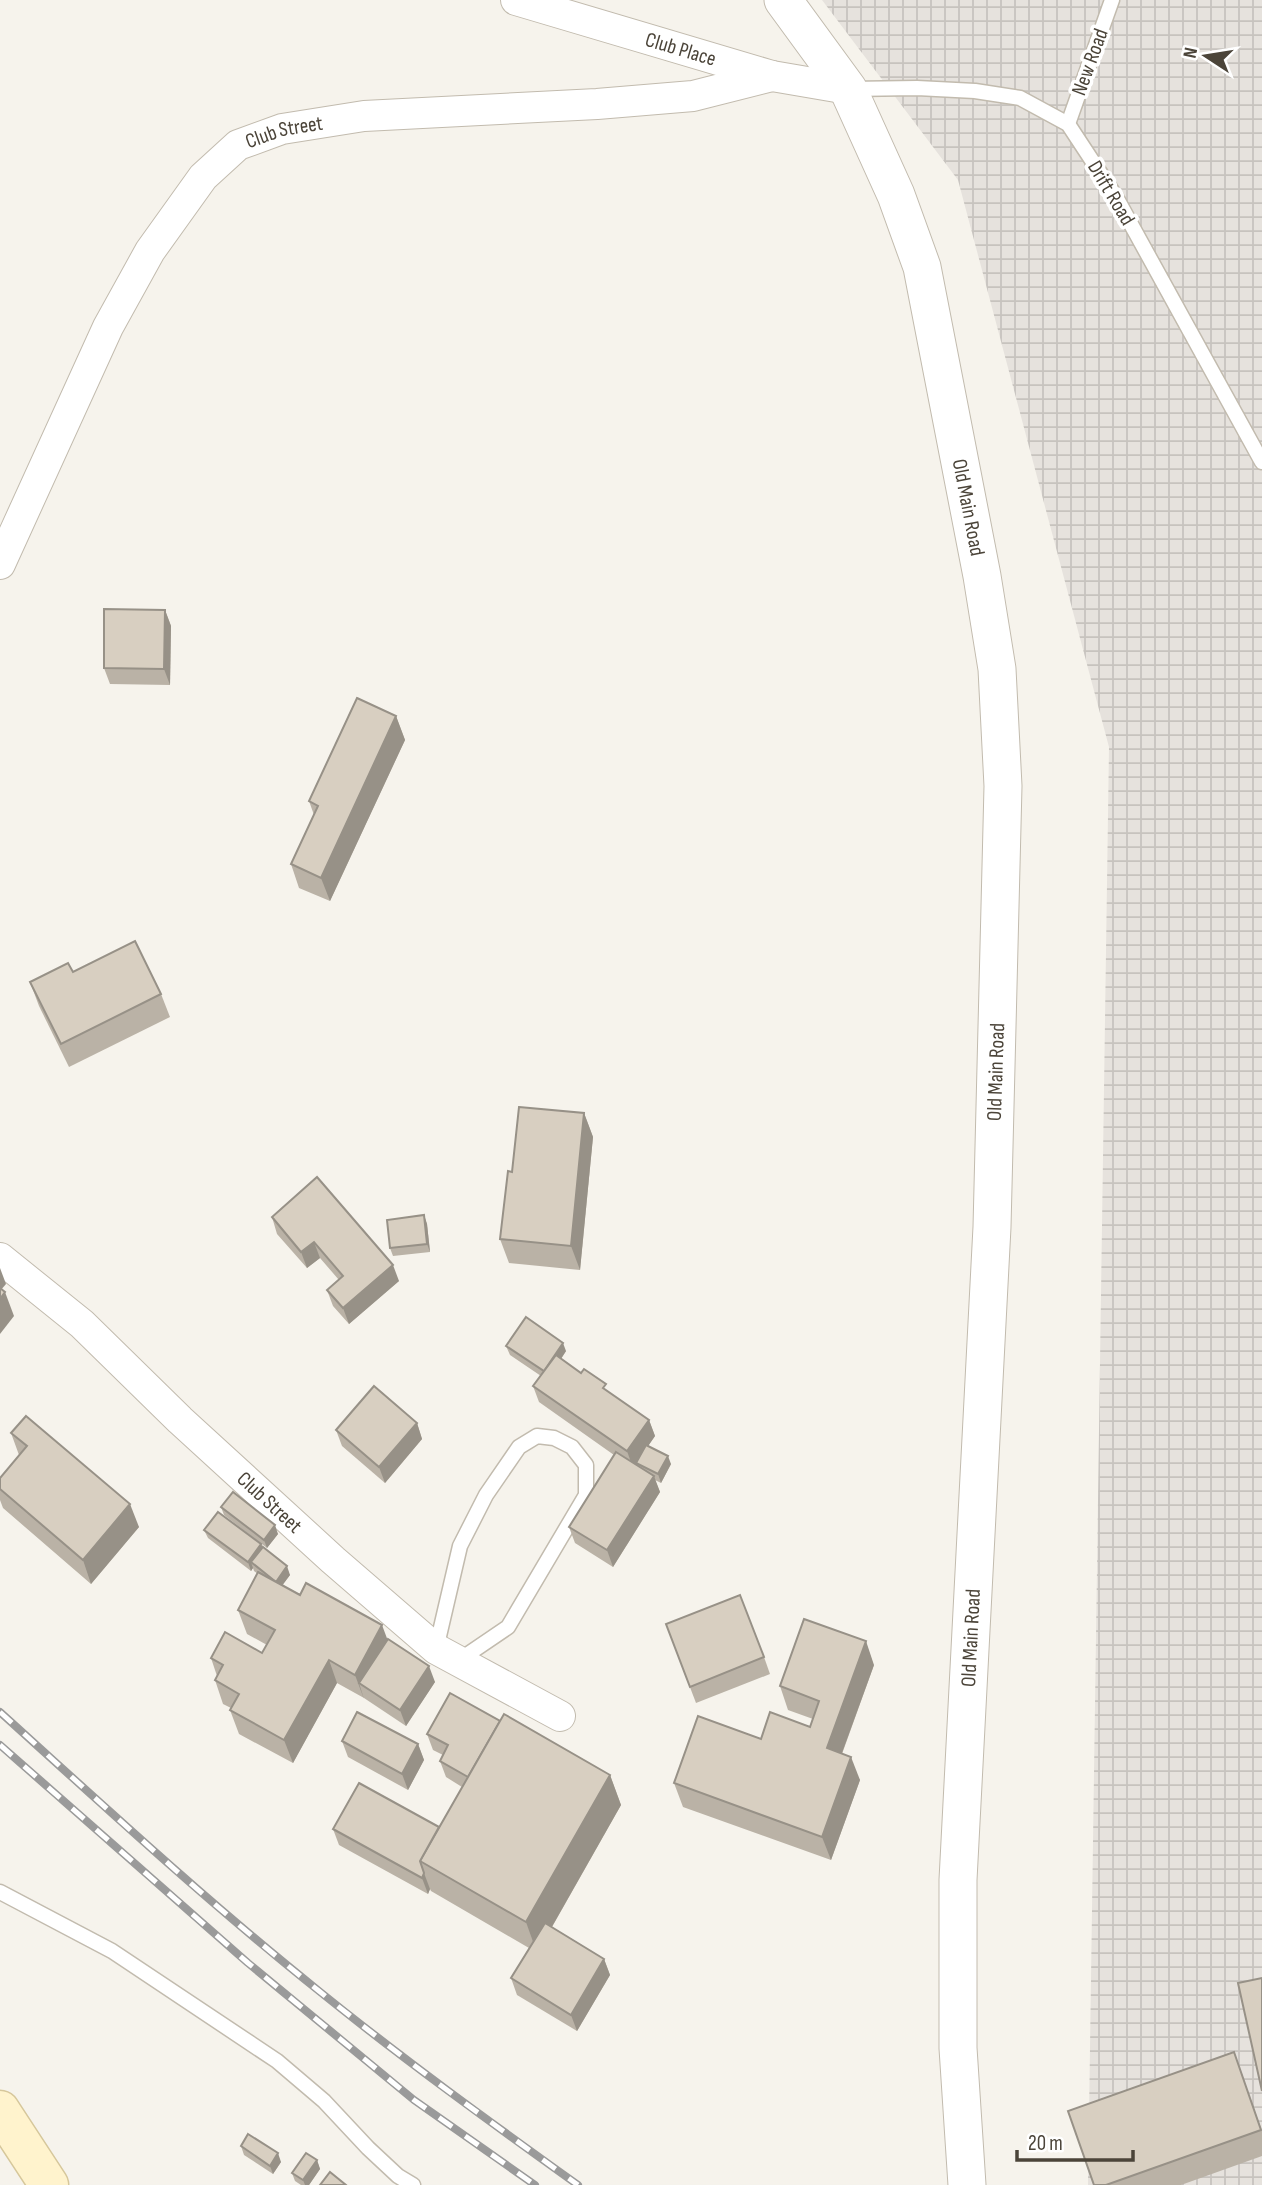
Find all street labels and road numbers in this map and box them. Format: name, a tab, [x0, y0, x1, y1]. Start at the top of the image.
street label: New Road	[1066, 25, 1114, 99]
street label: Club Place	[643, 27, 719, 71]
street label: Club Street	[242, 110, 325, 154]
street label: Drift Road	[1082, 156, 1140, 230]
street label: Old Main Road	[947, 457, 990, 558]
street label: Old Main Road	[982, 1023, 1010, 1121]
street label: Club Street	[232, 1466, 307, 1538]
street label: Old Main Road	[956, 1588, 986, 1688]

